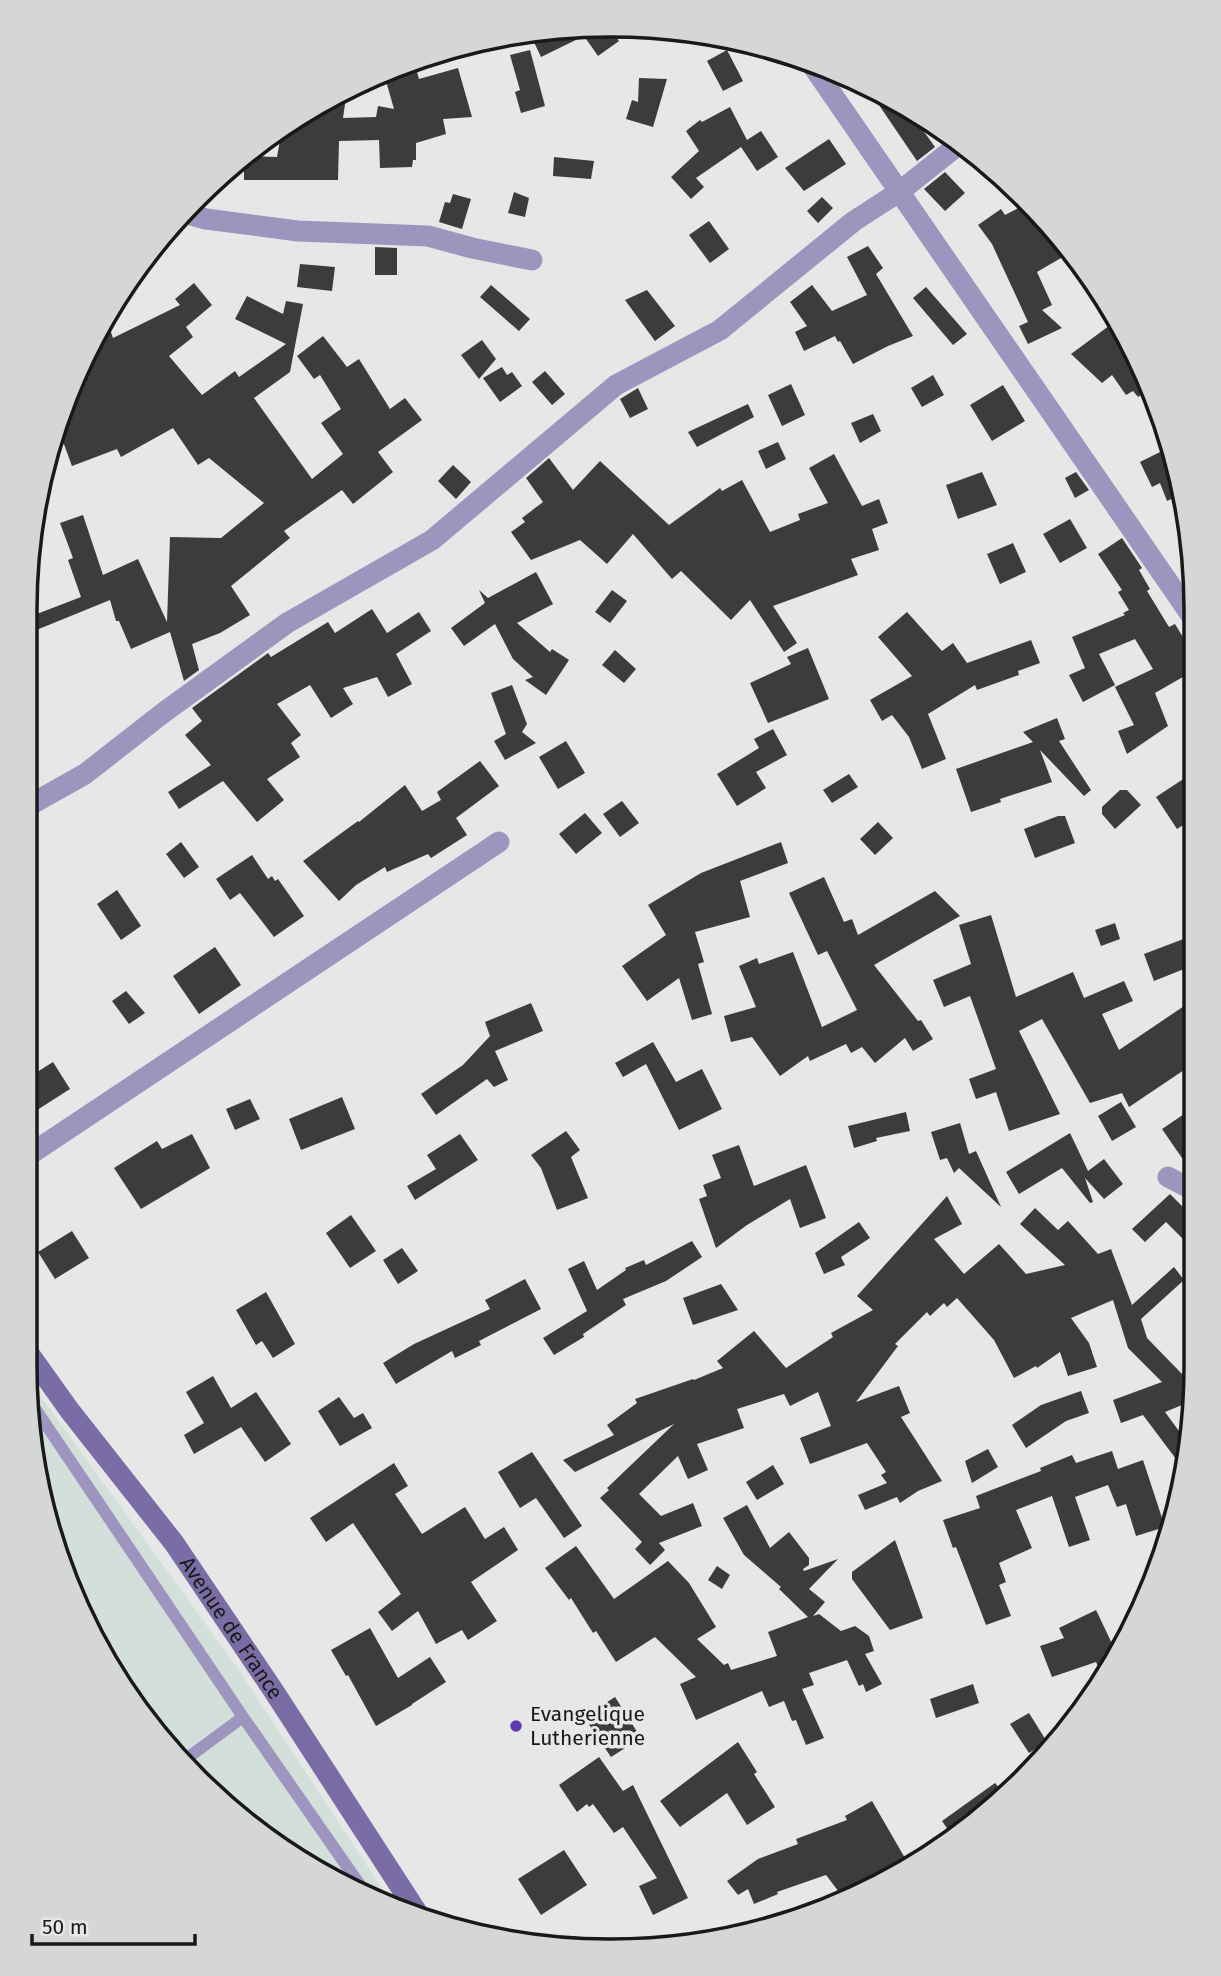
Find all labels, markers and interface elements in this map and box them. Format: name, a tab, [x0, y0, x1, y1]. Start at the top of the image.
street label: Avenue de France	[174, 1552, 289, 1704]
place label: Evangelique Lutherienne	[530, 1701, 645, 1751]
marker: Evangelique Lutherienne	[508, 1718, 524, 1734]
scale bar	[32, 1902, 194, 1946]
text: 50 m	[42, 1914, 88, 1940]

